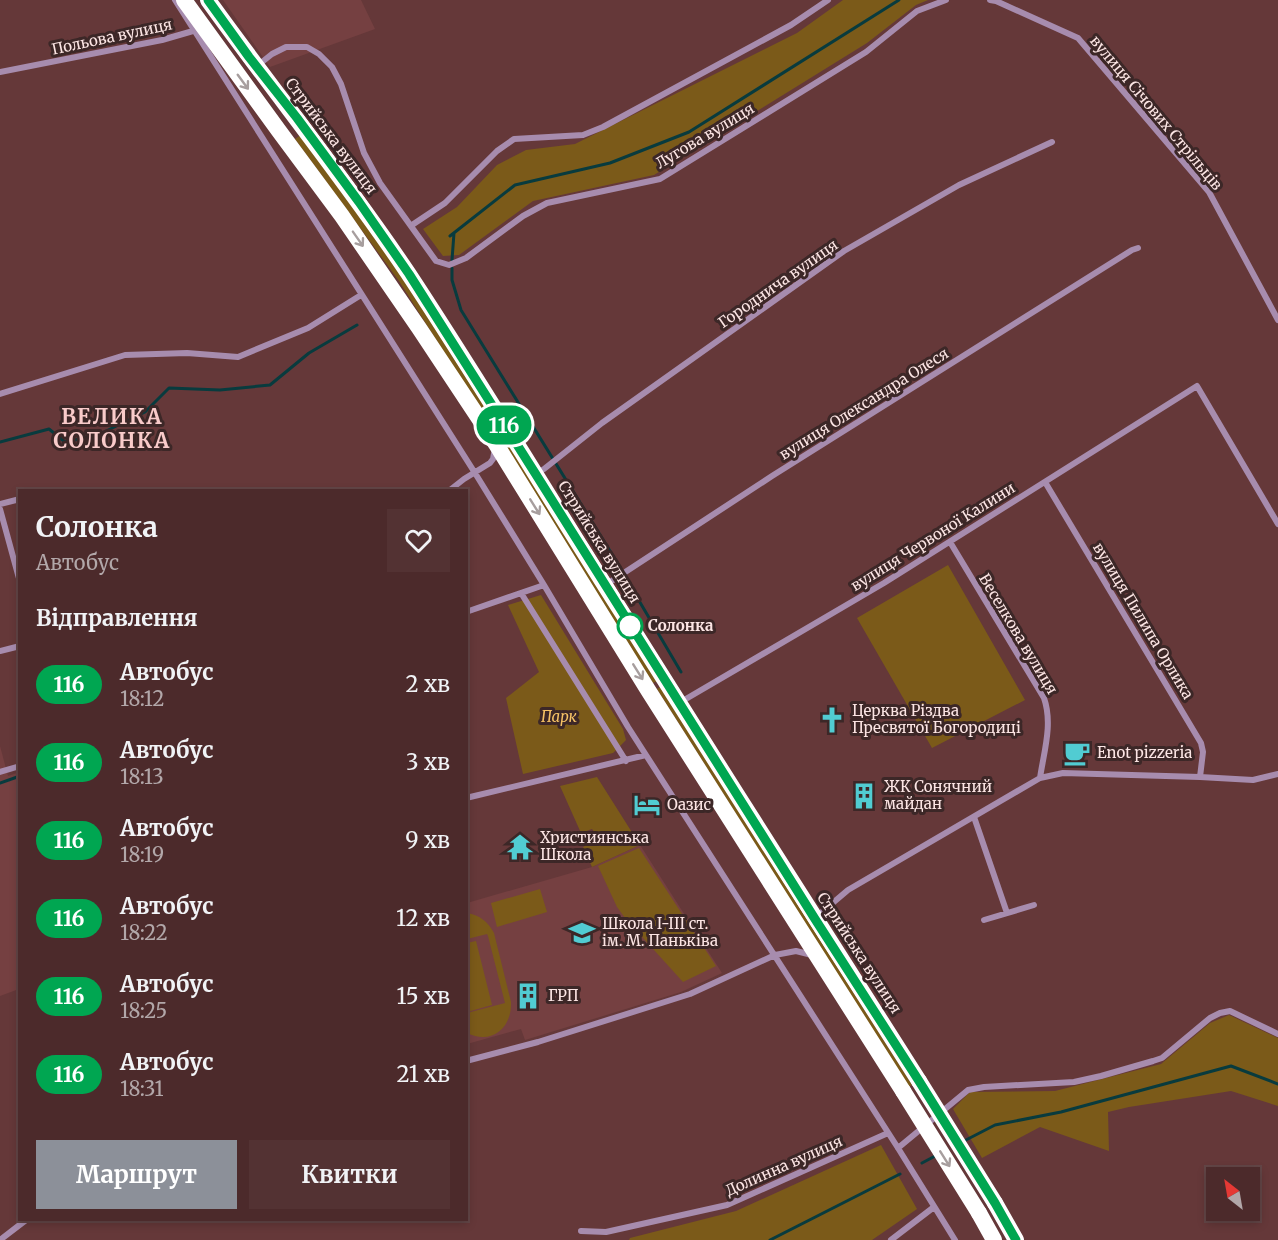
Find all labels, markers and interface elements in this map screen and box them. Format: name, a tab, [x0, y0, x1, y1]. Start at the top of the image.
street label: Польова вулиця	[50, 14, 174, 59]
street label: вулиця Січових Стрільців	[1086, 31, 1227, 194]
one-way arrow	[237, 73, 249, 89]
street label: Стрийська вулиця	[282, 74, 381, 198]
street label: Лугова вулиця	[652, 99, 758, 172]
one-way arrow	[352, 230, 364, 247]
street label: Городнича вулиця	[714, 235, 841, 332]
street label: вулиця Олександра Олеся	[776, 344, 952, 464]
district label: ВЕЛИКА СОЛОНКА	[53, 403, 171, 454]
line badge: 116	[470, 406, 538, 444]
text: 116	[488, 412, 520, 439]
street label: Стрийська вулиця	[554, 477, 645, 606]
street label: вулиця Червоної Калини	[847, 478, 1018, 595]
one-way arrow	[529, 498, 541, 515]
text: Солонка	[36, 509, 158, 545]
button: heart	[387, 509, 450, 572]
street label: вулиця Пилипа Орлика	[1089, 539, 1198, 702]
text: Автобус	[36, 550, 119, 575]
street label: Веселкова вулиця	[975, 570, 1062, 697]
text: Відправлення	[36, 604, 198, 632]
marker: Солонка	[617, 613, 643, 639]
place label: Солонка	[648, 616, 714, 635]
text: Автобус	[120, 658, 213, 686]
one-way arrow	[631, 664, 644, 681]
text: 2 хв	[406, 670, 450, 698]
text: 116	[53, 671, 85, 698]
text: 18:12	[120, 686, 165, 711]
place label: Церква Різдва Пресвятої Богородиці	[852, 701, 1021, 737]
church icon: Церква Різдва Пресвятої Богородиці	[817, 705, 847, 735]
park label: Парк	[541, 707, 578, 726]
text: Автобус	[120, 736, 213, 764]
cafe icon: Enot pizzeria	[1062, 738, 1092, 768]
place label: Enot pizzeria	[1097, 743, 1192, 762]
text: 3 хв	[406, 748, 450, 776]
text: 116	[53, 749, 85, 776]
text: 18:13	[120, 764, 164, 789]
place label: ЖК Сонячний майдан	[884, 777, 992, 813]
building icon: ЖК Сонячний майдан	[849, 781, 879, 811]
hotel icon: Оазис	[632, 790, 662, 820]
place label: Оазис	[667, 795, 712, 814]
text: Автобус	[120, 814, 213, 842]
text: 9 хв	[405, 826, 450, 854]
text: 116	[53, 827, 85, 854]
place label: Християнська Школа	[540, 828, 649, 864]
temple icon: Християнська Школа	[505, 832, 535, 862]
text: 18:19	[120, 842, 164, 867]
street label: Стрийська вулиця	[813, 889, 906, 1017]
text: Автобус	[120, 892, 213, 920]
text: 12 хв	[396, 904, 450, 932]
text: 116	[53, 905, 85, 932]
place label: Школа І-ІІІ ст. ім. М. Паньківа	[602, 914, 718, 950]
school or university icon: Школа І-ІІІ ст. ім. М. Паньківа	[567, 918, 597, 948]
text: 18:22	[120, 920, 168, 945]
text: Автобус	[120, 970, 213, 998]
building icon: ГРП	[513, 981, 543, 1011]
text: 15 хв	[397, 982, 450, 1010]
text: 116	[53, 983, 85, 1010]
place label: ГРП	[548, 986, 579, 1005]
text: 18:25	[120, 998, 167, 1023]
text: Автобус	[120, 1048, 213, 1076]
text: 21 хв	[396, 1060, 450, 1088]
text: 116	[53, 1061, 85, 1088]
text: 18:31	[120, 1076, 164, 1101]
street label: Долинна вулиця	[722, 1131, 845, 1200]
button: Маршрут	[36, 1140, 237, 1209]
button: Квитки	[249, 1140, 450, 1209]
one-way arrow	[939, 1150, 951, 1167]
north arrow	[1206, 1167, 1260, 1221]
map controls	[1206, 1167, 1260, 1221]

